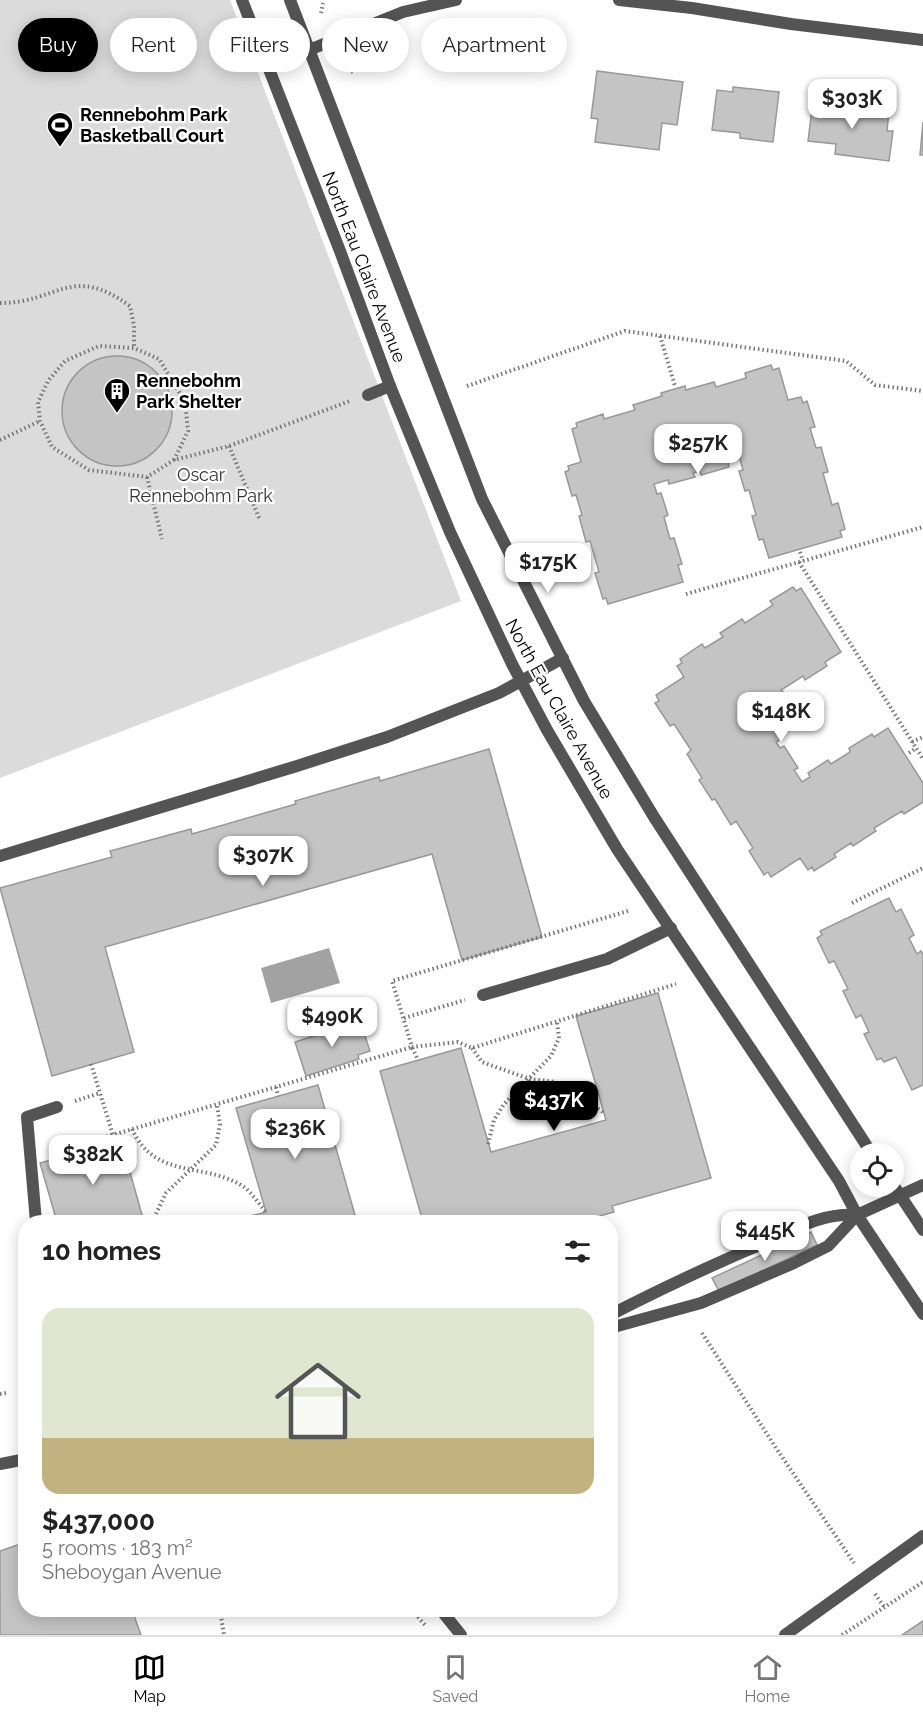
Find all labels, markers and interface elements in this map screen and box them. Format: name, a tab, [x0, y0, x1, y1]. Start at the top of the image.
chip: Buy	[18, 18, 98, 72]
chip: Rent	[110, 18, 197, 72]
chip: Filters	[209, 18, 310, 72]
chip: New	[322, 18, 409, 72]
chip: Apartment	[421, 18, 567, 72]
pin: $303K	[810, 79, 894, 130]
text: $303K	[822, 86, 882, 110]
place label: Rennebohm Park Basketball Court	[80, 104, 229, 146]
sports icon: Rennebohm Park Basketball Court	[45, 110, 75, 148]
street label: North Eau Claire Avenue	[318, 168, 411, 366]
place label: Rennebohm Park Shelter	[136, 370, 242, 412]
building icon: Rennebohm Park Shelter	[102, 376, 132, 414]
pin: $257K	[656, 424, 740, 475]
text: $257K	[668, 431, 728, 455]
park label: Oscar Rennebohm Park	[129, 464, 273, 506]
pin: $175K	[506, 543, 590, 594]
text: $175K	[519, 550, 577, 574]
street label: North Eau Claire Avenue	[501, 615, 618, 803]
pin: $148K	[739, 692, 823, 743]
text: $148K	[751, 699, 811, 723]
pin: $307K	[221, 836, 305, 887]
text: $307K	[233, 843, 293, 867]
pin: $490K	[290, 997, 374, 1048]
text: $490K	[301, 1004, 363, 1028]
pin: $437K	[512, 1081, 596, 1132]
text: $437K	[524, 1088, 584, 1112]
pin: $236K	[253, 1109, 337, 1160]
text: $236K	[265, 1116, 325, 1140]
pin: $382K	[51, 1135, 135, 1186]
text: $382K	[63, 1142, 123, 1166]
map controls	[850, 1143, 904, 1197]
button: locate	[850, 1143, 904, 1197]
pin: $445K	[723, 1211, 807, 1262]
text: $445K	[735, 1218, 795, 1242]
icon: filters	[561, 1235, 594, 1268]
text: 10 homes	[42, 1236, 161, 1266]
icon: home	[264, 1347, 372, 1455]
text: $437,000	[42, 1506, 155, 1536]
text: 5 rooms · 183 m²	[42, 1536, 193, 1560]
text: Sheboygan Avenue	[42, 1560, 221, 1584]
tab: Map	[133, 1651, 166, 1706]
tab: Saved	[432, 1651, 478, 1706]
tab: Home	[745, 1651, 790, 1706]

